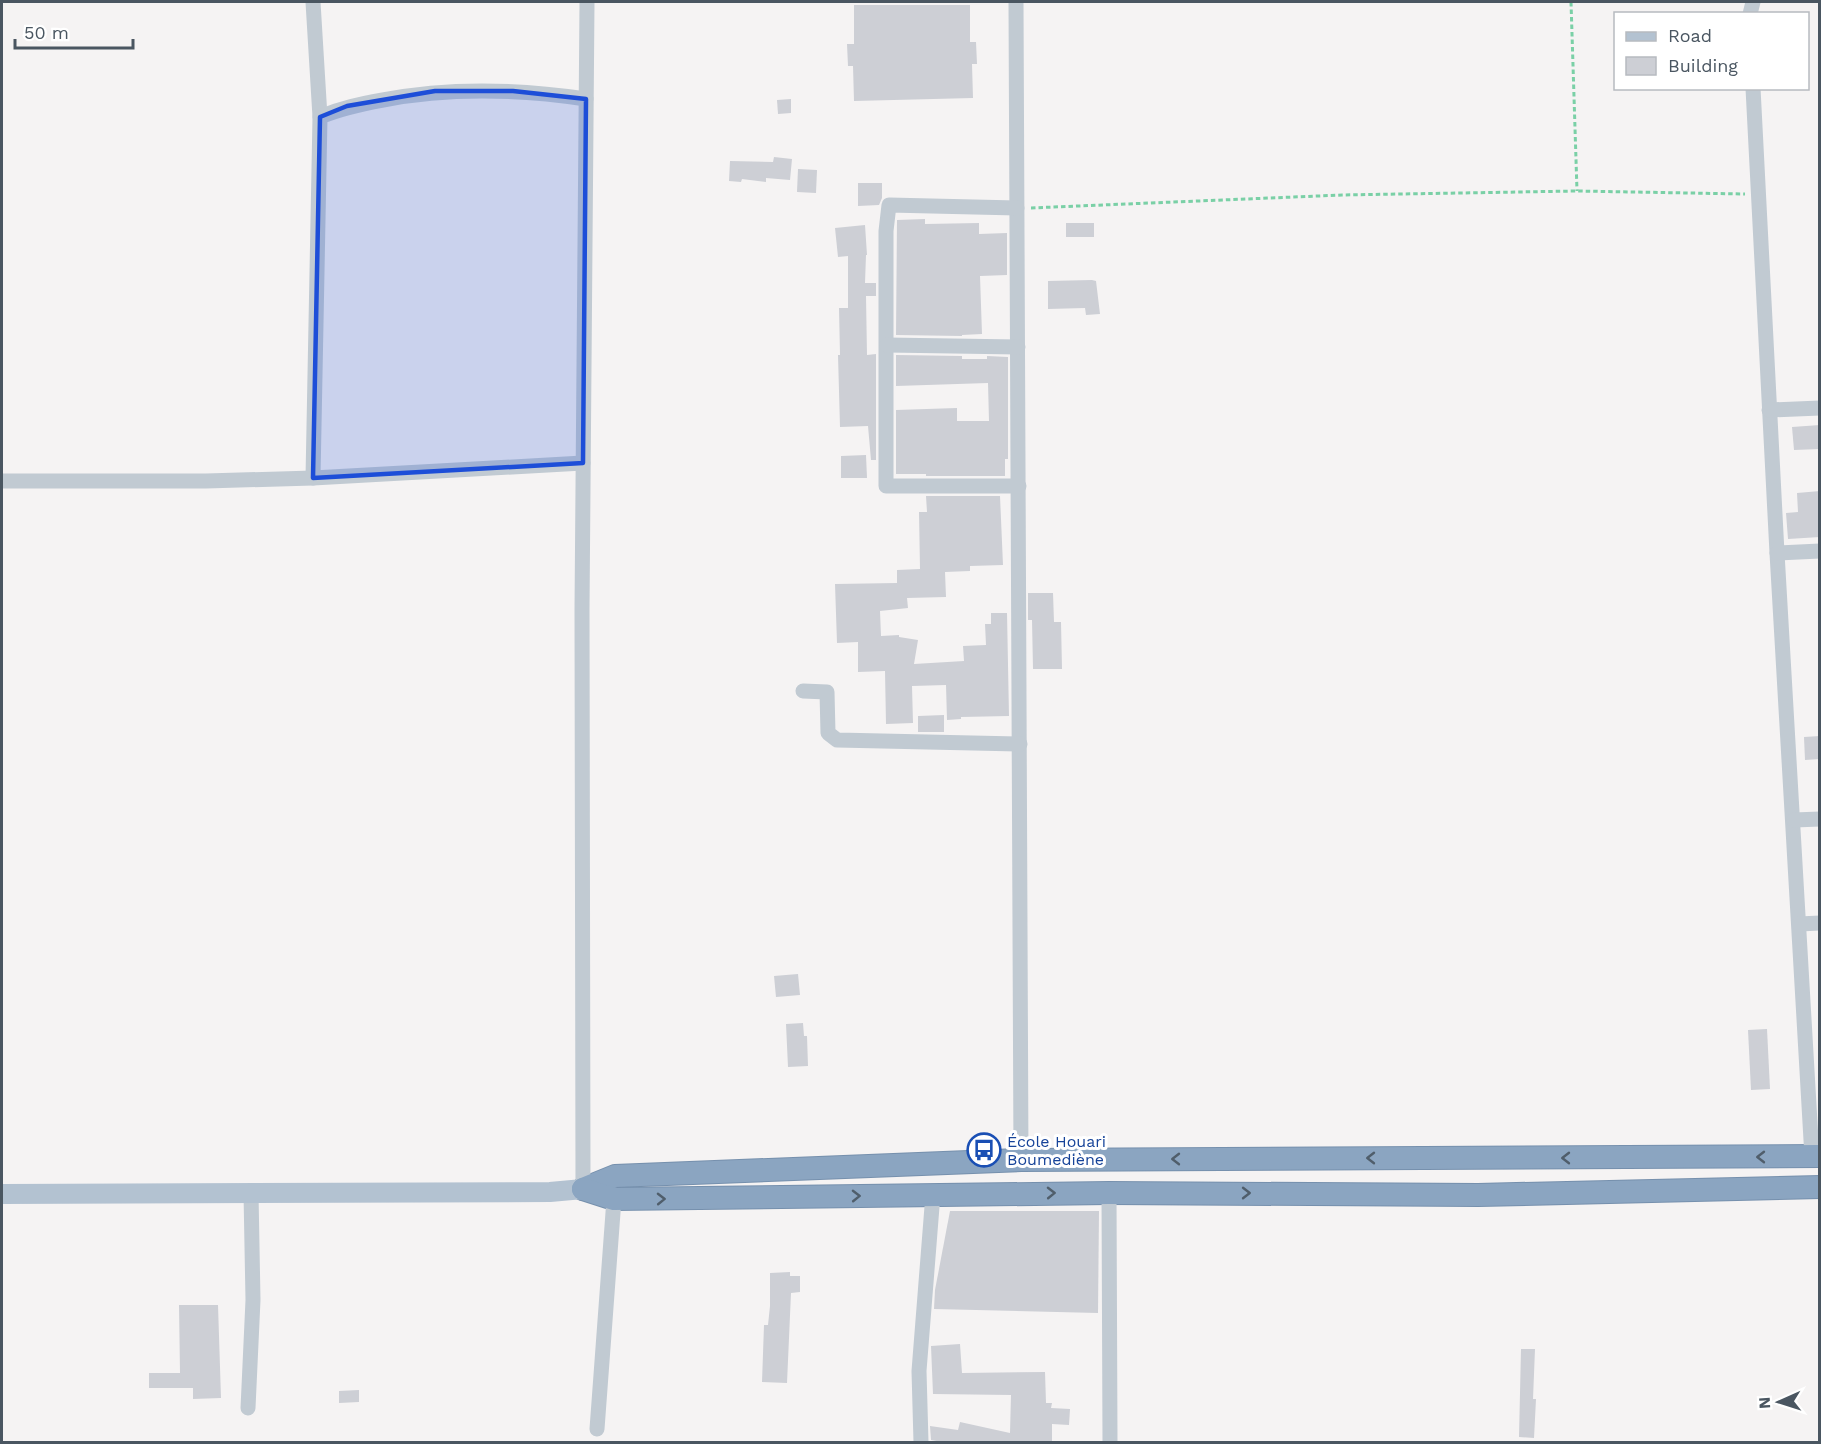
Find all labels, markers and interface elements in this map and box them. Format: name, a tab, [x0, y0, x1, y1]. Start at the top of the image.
scale bar	[15, 12, 134, 50]
legend	[1614, 12, 1809, 90]
text: 50 m	[24, 22, 69, 43]
text: Road	[1668, 25, 1712, 46]
text: Building	[1668, 55, 1738, 76]
bus stop icon: École Houari Boumediène	[966, 1132, 1002, 1168]
place label: École Houari Boumediène	[1007, 1132, 1106, 1169]
one-way arrow	[1757, 1151, 1766, 1163]
one-way arrow	[1367, 1152, 1376, 1165]
one-way arrow	[1562, 1152, 1571, 1164]
one-way arrow	[1172, 1153, 1181, 1165]
one-way arrow	[1047, 1187, 1056, 1199]
one-way arrow	[1242, 1187, 1251, 1200]
one-way arrow	[852, 1190, 861, 1202]
one-way arrow	[657, 1192, 666, 1205]
north arrow	[1749, 1372, 1809, 1432]
text: N	[1755, 1396, 1774, 1409]

